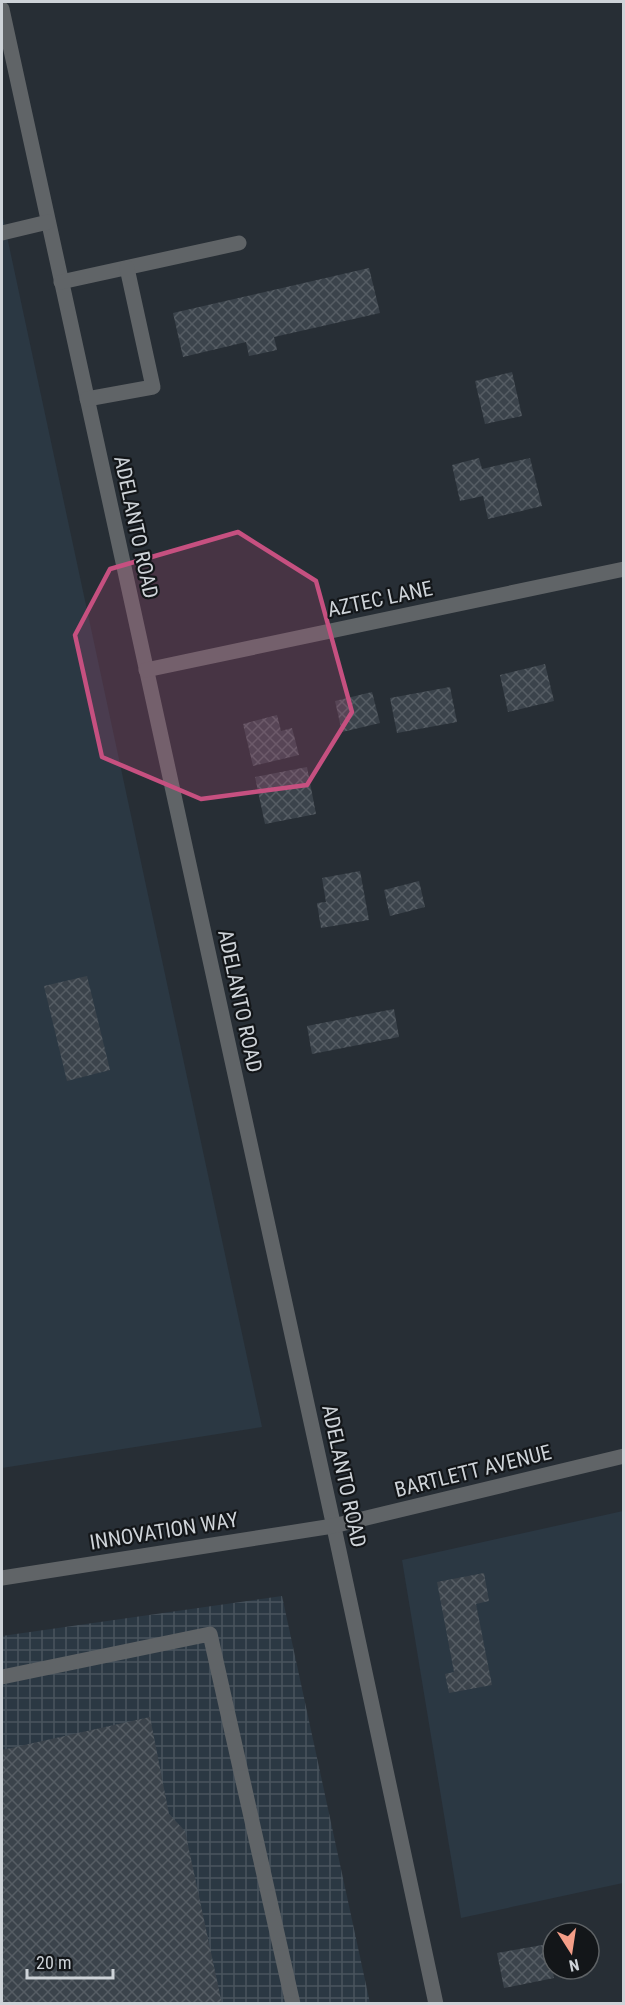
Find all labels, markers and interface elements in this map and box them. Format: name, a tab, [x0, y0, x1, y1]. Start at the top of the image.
street label: ADELANTO ROAD	[109, 453, 163, 601]
street label: AZTEC LANE	[325, 576, 435, 622]
street label: ADELANTO ROAD	[213, 927, 267, 1075]
street label: ADELANTO ROAD	[317, 1402, 371, 1550]
street label: BARTLETT AVENUE	[392, 1440, 554, 1502]
street label: INNOVATION WAY	[88, 1507, 240, 1555]
north arrow	[541, 1921, 601, 1981]
scale bar	[27, 1942, 112, 1980]
text: 20 m	[36, 1952, 71, 1973]
text: N	[567, 1955, 581, 1975]

